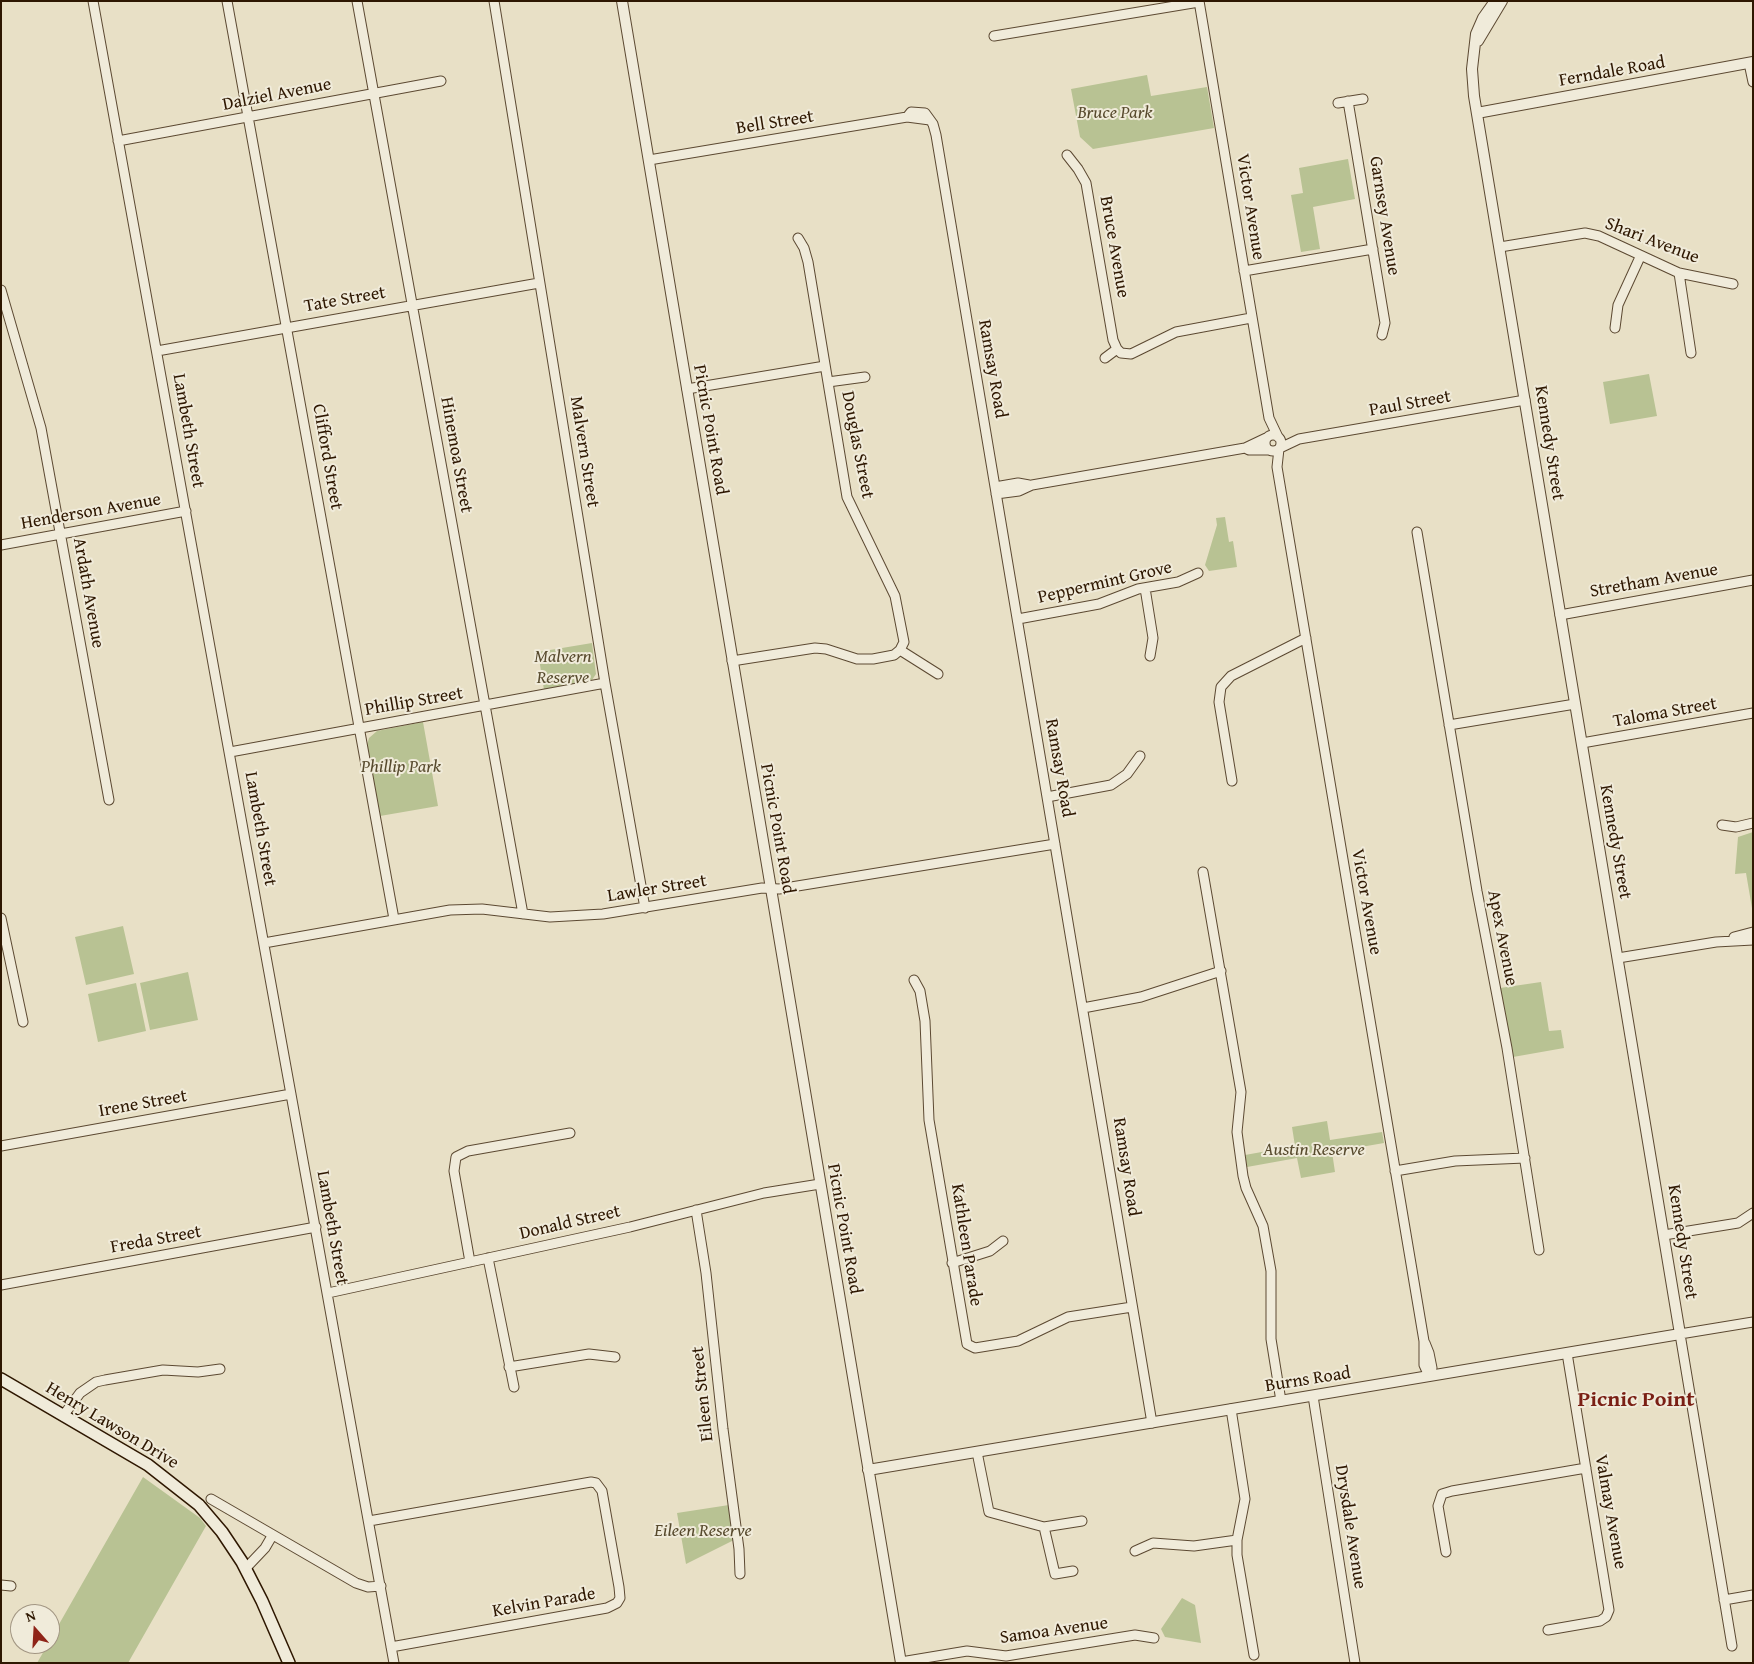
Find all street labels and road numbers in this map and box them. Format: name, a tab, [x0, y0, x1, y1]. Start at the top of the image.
street label: Ferndale Road	[1557, 52, 1667, 92]
street label: Dalziel Avenue	[221, 74, 333, 116]
street label: Bell Street	[735, 106, 815, 140]
street label: Victor Avenue	[1231, 152, 1269, 262]
street label: Garnsey Avenue	[1364, 155, 1404, 277]
street label: Bruce Avenue	[1094, 194, 1134, 300]
street label: Shari Avenue	[1602, 213, 1702, 269]
street label: Tate Street	[303, 282, 387, 318]
street label: Ramsay Road	[973, 318, 1011, 420]
street label: Picnic Point Road	[688, 363, 732, 497]
street label: Lambeth Street	[167, 372, 209, 490]
street label: Kennedy Street	[1529, 384, 1569, 502]
street label: Paul Street	[1368, 386, 1452, 422]
street label: Douglas Street	[836, 389, 878, 501]
street label: Hinemoa Street	[435, 395, 477, 515]
street label: Malvern Street	[565, 395, 603, 509]
street label: Clifford Street	[307, 402, 347, 512]
street label: Henderson Avenue	[19, 489, 163, 535]
street label: Ardath Avenue	[68, 536, 108, 650]
street label: Peppermint Grove	[1036, 557, 1174, 609]
street label: Stretham Avenue	[1588, 559, 1720, 603]
street label: Phillip Street	[363, 683, 465, 721]
street label: Taloma Street	[1611, 693, 1719, 733]
street label: Ramsay Road	[1040, 717, 1078, 819]
street label: Picnic Point Road	[755, 762, 799, 896]
street label: Lambeth Street	[239, 770, 281, 888]
street label: Kennedy Street	[1594, 783, 1636, 901]
street label: Victor Avenue	[1346, 847, 1386, 957]
street label: Lawler Street	[606, 870, 708, 908]
street label: Apex Avenue	[1482, 888, 1522, 988]
street label: Irene Street	[97, 1086, 189, 1122]
street label: Ramsay Road	[1108, 1116, 1144, 1218]
street label: Picnic Point Road	[822, 1162, 866, 1296]
street label: Lambeth Street	[311, 1169, 353, 1287]
street label: Kathleen Parade	[946, 1182, 986, 1308]
street label: Kennedy Street	[1662, 1183, 1702, 1301]
street label: Donald Street	[517, 1201, 623, 1245]
street label: Freda Street	[109, 1221, 203, 1259]
street label: Eileen Street	[687, 1345, 719, 1443]
street label: Burns Road	[1264, 1363, 1352, 1397]
street label: Henry Lawson Drive	[42, 1378, 182, 1474]
street label: Valmay Avenue	[1589, 1453, 1631, 1571]
street label: Drysdale Avenue	[1330, 1463, 1370, 1591]
street label: Kelvin Parade	[491, 1583, 597, 1623]
street label: Samoa Avenue	[999, 1613, 1109, 1649]

